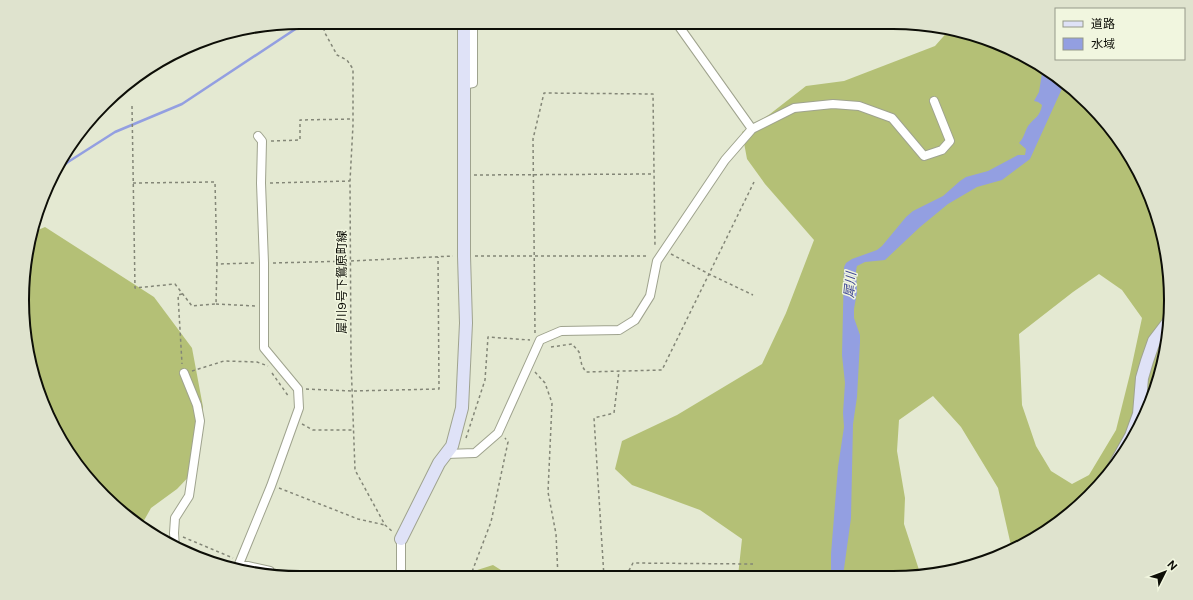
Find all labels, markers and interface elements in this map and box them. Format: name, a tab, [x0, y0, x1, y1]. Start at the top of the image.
legend	[1055, 8, 1185, 60]
text: 道路	[1091, 17, 1115, 31]
text: 水域	[1091, 37, 1115, 51]
street label: 犀川9号下鴛原町線	[335, 230, 349, 334]
water label: 犀川	[841, 269, 859, 299]
north arrow	[1145, 552, 1185, 592]
text: N	[1165, 558, 1180, 573]

